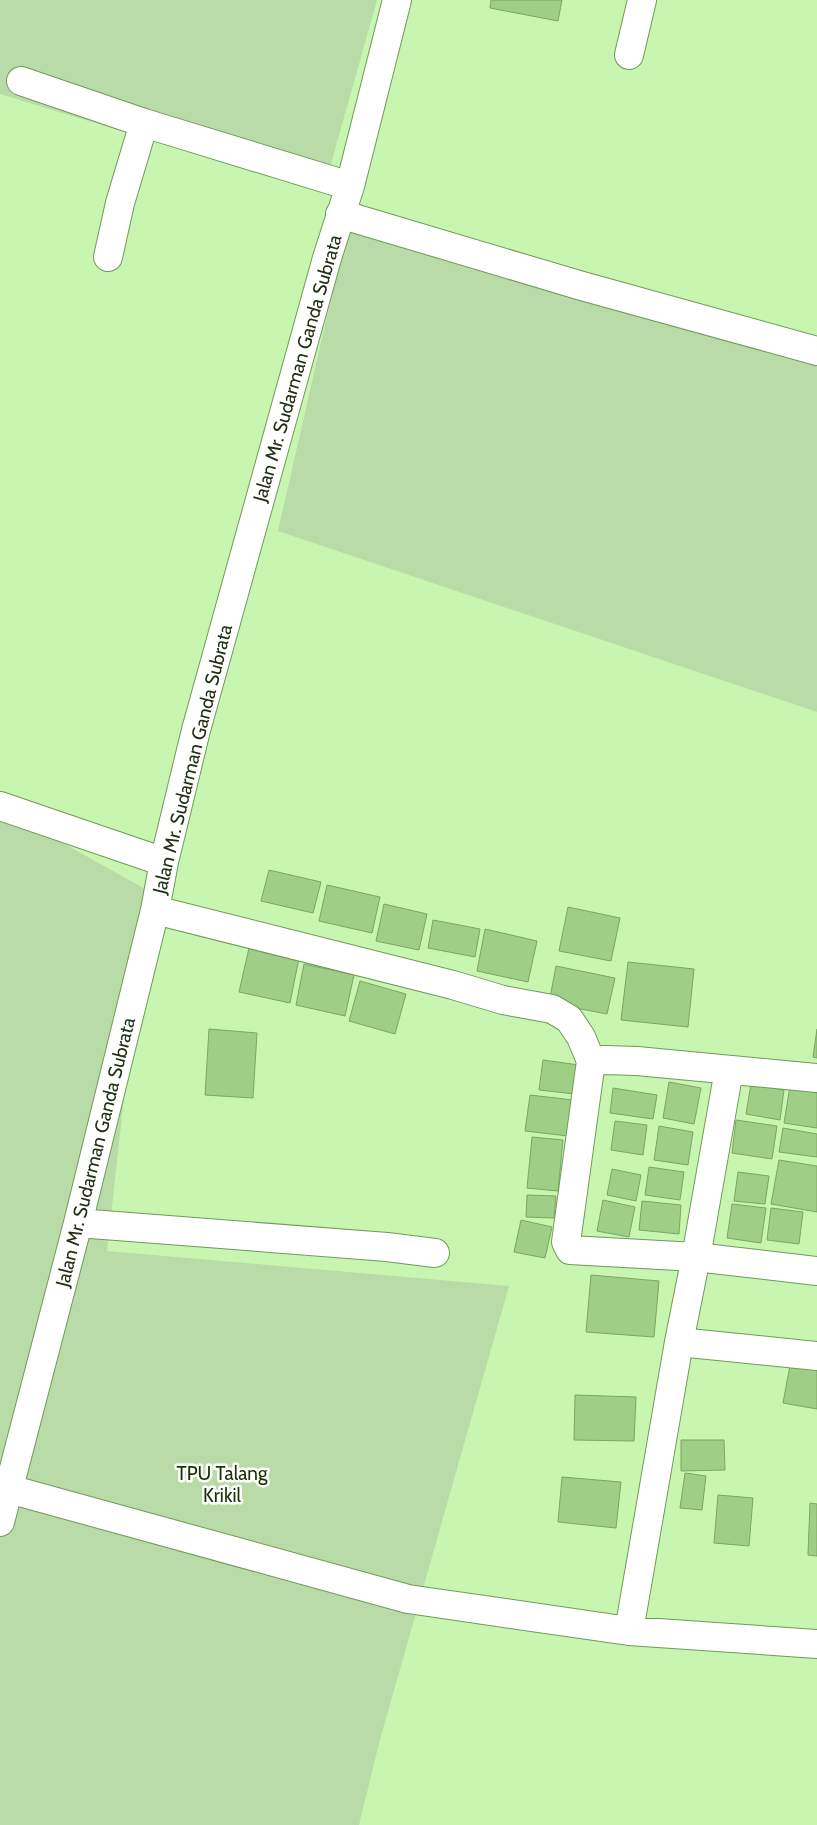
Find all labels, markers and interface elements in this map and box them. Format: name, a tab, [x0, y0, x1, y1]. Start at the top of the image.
street label: Jalan Mr. Sudarman Ganda Subrata	[248, 232, 347, 505]
street label: Jalan Mr. Sudarman Ganda Subrata	[148, 622, 237, 897]
street label: Jalan Mr. Sudarman Ganda Subrata	[51, 1015, 140, 1290]
park label: TPU Talang Krikil	[177, 1462, 268, 1507]

